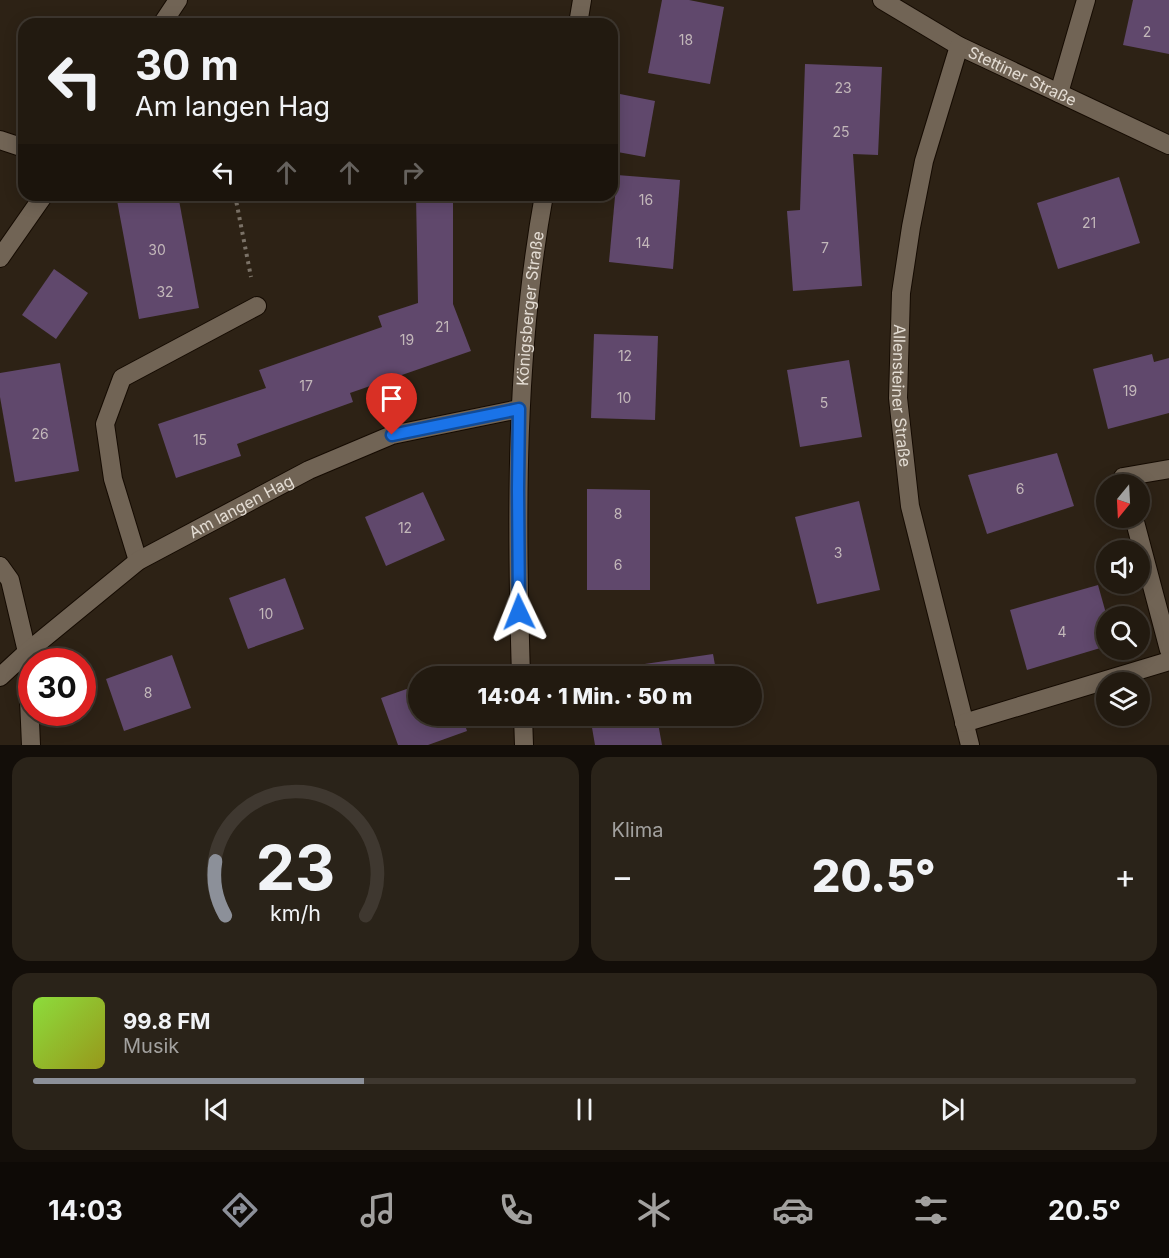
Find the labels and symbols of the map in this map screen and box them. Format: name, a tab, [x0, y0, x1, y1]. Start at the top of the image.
house number: 2	[1143, 23, 1151, 40]
house number: 18	[679, 31, 693, 48]
street label: Stettiner Straße	[965, 42, 1080, 110]
house number: 23	[834, 79, 852, 96]
house number: 25	[832, 123, 850, 140]
house number: 16	[639, 191, 653, 208]
house number: 21	[1082, 214, 1096, 231]
street label: Königsberger Straße	[512, 230, 548, 386]
house number: 14	[636, 234, 650, 251]
house number: 7	[821, 239, 829, 256]
house number: 30	[148, 241, 166, 258]
house number: 32	[156, 283, 174, 300]
house number: 21	[435, 318, 449, 335]
street label: Allensteiner Straße	[888, 324, 916, 468]
house number: 19	[400, 331, 414, 348]
house number: 12	[618, 347, 632, 364]
pin	[366, 373, 417, 435]
house number: 17	[299, 377, 313, 394]
house number: 19	[1123, 382, 1137, 399]
house number: 10	[617, 389, 631, 406]
house number: 5	[820, 394, 828, 411]
house number: 26	[31, 425, 49, 442]
house number: 15	[193, 431, 207, 448]
street label: Am langen Hag	[185, 470, 297, 542]
north arrow	[1096, 474, 1150, 528]
house number: 6	[1016, 480, 1024, 497]
house number: 8	[614, 505, 622, 522]
house number: 12	[398, 519, 412, 536]
house number: 3	[834, 544, 842, 561]
house number: 6	[614, 556, 622, 573]
position arrow	[487, 580, 551, 644]
house number: 10	[259, 605, 273, 622]
house number: 4	[1057, 623, 1067, 640]
speed limit sign: 30	[18, 648, 96, 726]
house number: 8	[144, 684, 152, 701]

